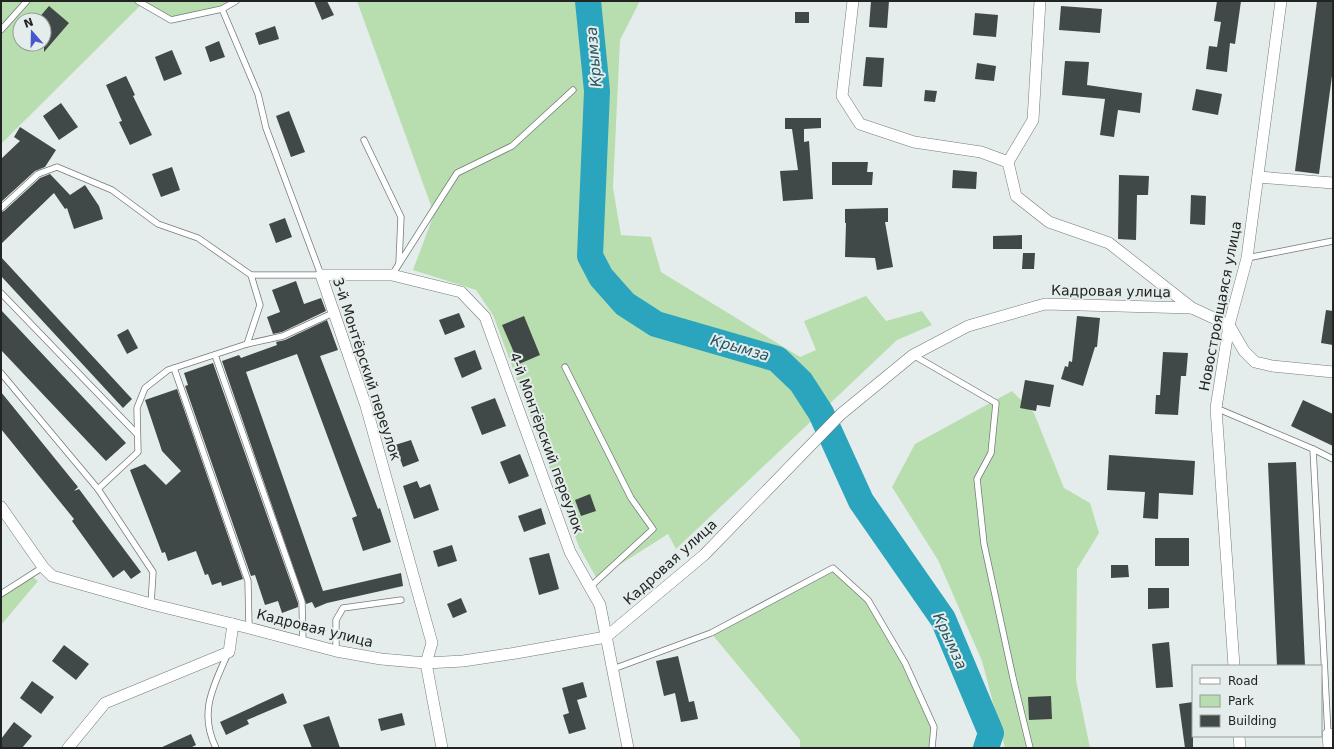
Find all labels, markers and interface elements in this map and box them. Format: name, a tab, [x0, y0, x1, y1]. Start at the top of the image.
north arrow	[12, 12, 52, 52]
text: N	[22, 15, 35, 31]
water label: Крымза	[582, 26, 606, 88]
street label: Новостроящаяся улица	[1196, 220, 1244, 392]
street label: 3-й Монтёрский переулок	[330, 276, 404, 462]
street label: Кадровая улица	[1051, 282, 1171, 300]
water label: Крымза	[708, 331, 772, 365]
street label: 4-й Монтёрский переулок	[507, 350, 587, 536]
street label: Кадровая улица	[620, 516, 720, 608]
street label: Кадровая улица	[255, 606, 375, 650]
water label: Крымза	[929, 610, 971, 672]
legend	[1192, 665, 1322, 737]
text: Road	[1228, 674, 1258, 688]
text: Park	[1228, 694, 1254, 708]
text: Building	[1228, 714, 1277, 728]

